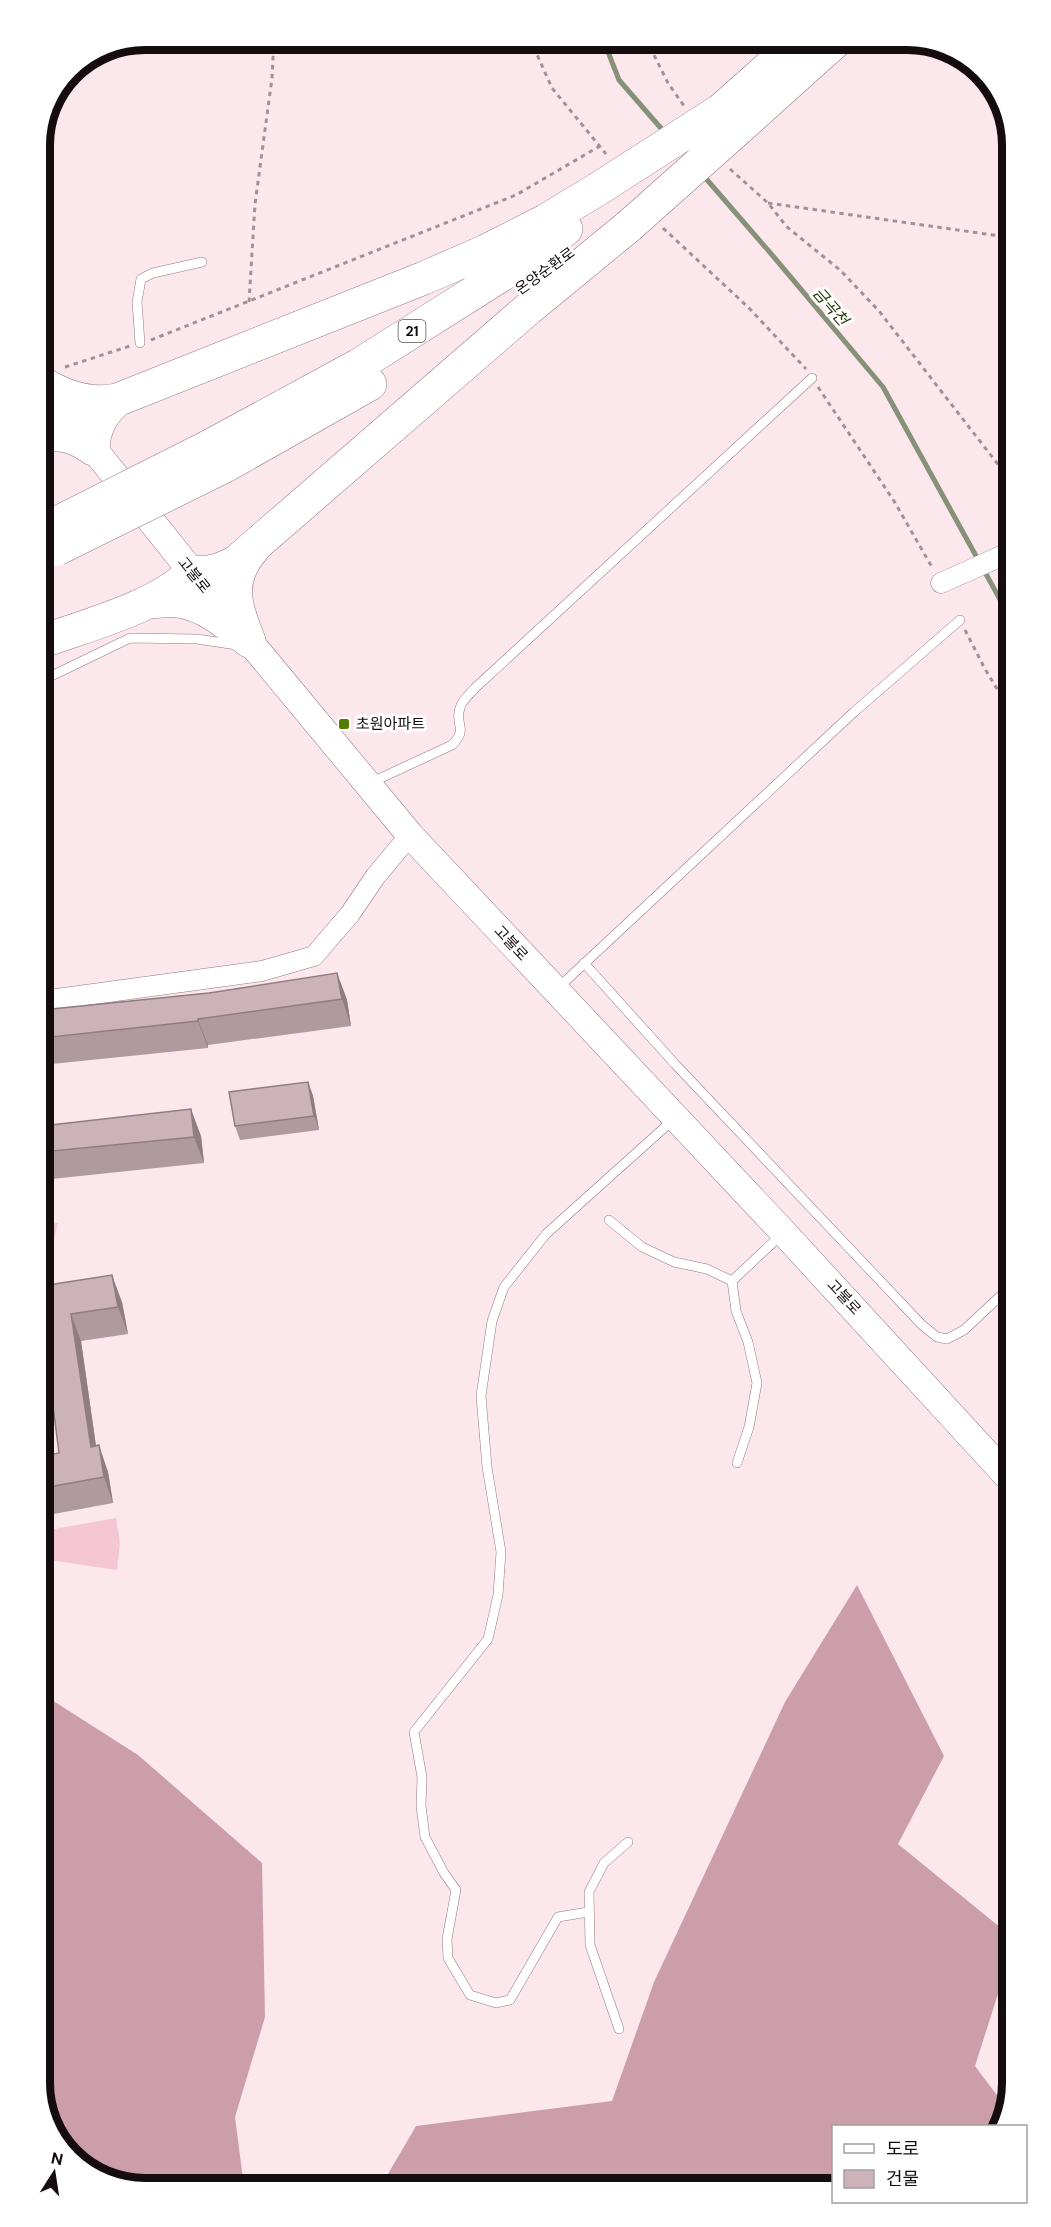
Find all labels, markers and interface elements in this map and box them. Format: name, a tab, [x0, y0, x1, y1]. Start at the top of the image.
street label: 온양순환로	[511, 243, 579, 299]
water label: 금곡천	[808, 283, 855, 332]
road number: 21	[398, 320, 426, 342]
street label: 고불로	[173, 553, 215, 597]
place label: 초원아파트	[356, 714, 425, 734]
marker: 초원아파트	[337, 717, 351, 731]
street label: 고불로	[490, 921, 532, 965]
street label: 고불로	[823, 1275, 865, 1319]
legend	[832, 2125, 1027, 2203]
text: 도로	[886, 2137, 919, 2161]
north arrow	[24, 2143, 84, 2203]
text: N	[49, 2147, 65, 2170]
text: 건물	[886, 2167, 919, 2191]

